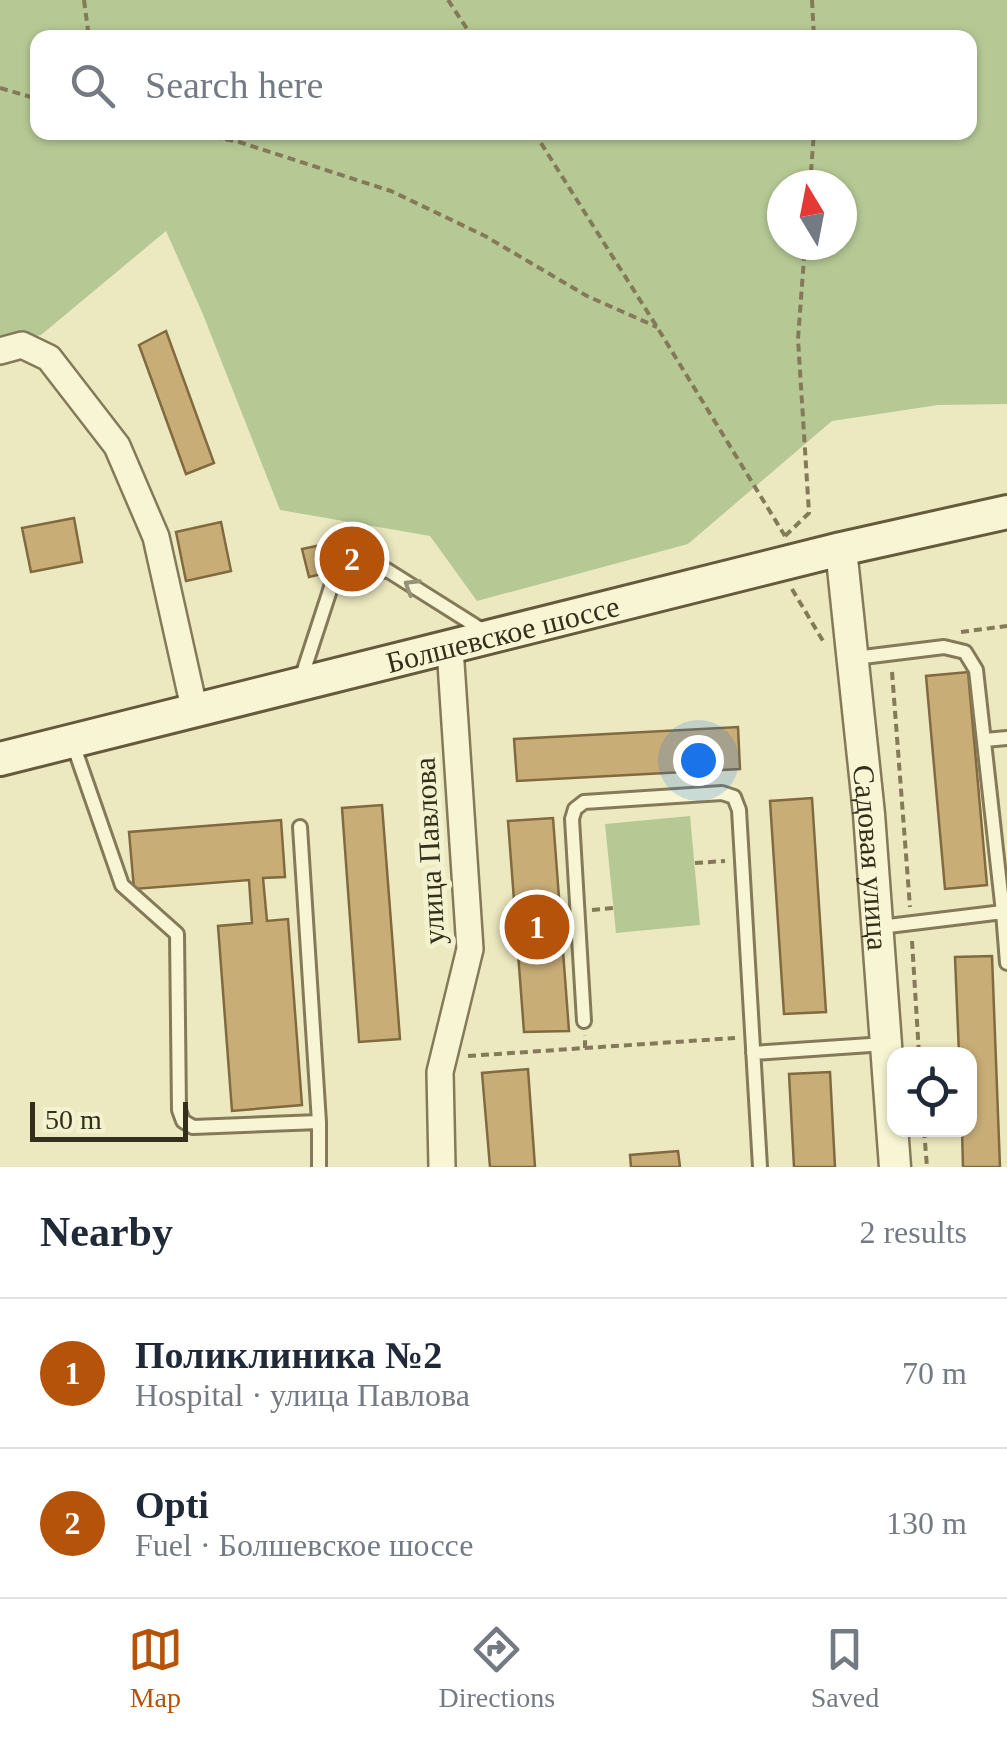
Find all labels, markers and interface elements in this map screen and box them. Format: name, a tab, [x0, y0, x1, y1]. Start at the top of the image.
search box	[30, 30, 977, 140]
icon: search	[65, 58, 120, 113]
text: Search here	[145, 64, 323, 106]
north arrow	[767, 170, 857, 260]
pin: 2	[320, 522, 384, 596]
one-way arrow	[404, 579, 422, 598]
street label: Болшевское шоссе	[383, 589, 623, 678]
your location	[673, 735, 724, 786]
street label: улица Павлова	[408, 757, 450, 945]
street label: Садовая улица	[847, 763, 895, 951]
pin: 1	[504, 890, 570, 964]
map controls	[887, 1047, 977, 1137]
button: locate	[887, 1047, 977, 1137]
scale bar	[30, 1097, 188, 1142]
text: 50 m	[45, 1104, 102, 1135]
text: Nearby	[40, 1209, 173, 1255]
text: 2 results	[859, 1214, 967, 1250]
text: Поликлиника №2	[135, 1334, 442, 1376]
text: 1	[65, 1355, 81, 1391]
text: 70 m	[902, 1355, 967, 1391]
text: Hospital · улица Павлова	[135, 1377, 470, 1413]
text: Opti	[135, 1484, 209, 1526]
text: 2	[65, 1505, 81, 1541]
text: 130 m	[886, 1505, 967, 1541]
text: Fuel · Болшевское шоссе	[135, 1527, 473, 1563]
tab: Map	[128, 1622, 183, 1714]
tab: Directions	[438, 1622, 555, 1714]
tab: Saved	[811, 1622, 879, 1714]

